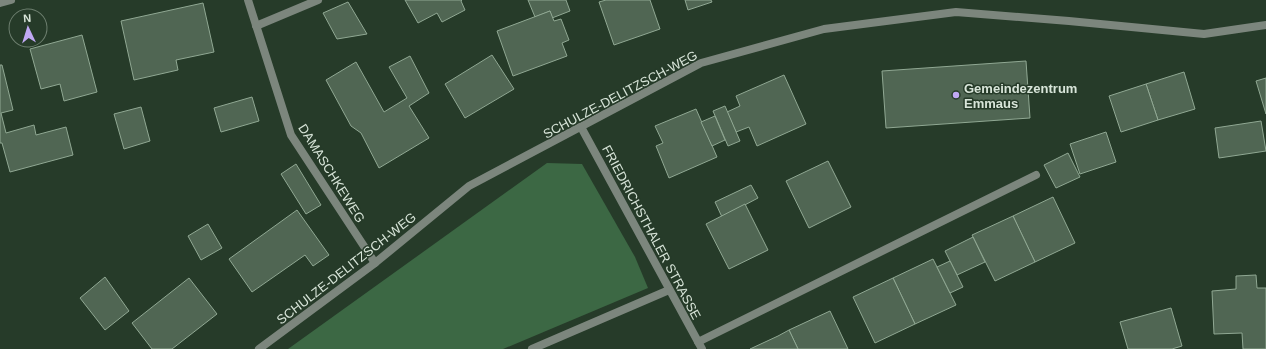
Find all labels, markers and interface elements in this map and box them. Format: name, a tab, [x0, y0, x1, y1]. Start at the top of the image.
north arrow	[8, 8, 48, 48]
text: N	[23, 12, 32, 24]
street label: SCHULZE-DELITZSCH-WEG	[541, 47, 700, 142]
place label: Gemeindezentrum Emmaus	[964, 81, 1077, 111]
marker: Gemeindezentrum Emmaus	[951, 90, 961, 100]
street label: DAMASCHKEWEG	[295, 121, 368, 225]
street label: FRIEDRICHSTHALER STRASSE	[599, 143, 704, 322]
street label: SCHULZE-DELITZSCH-WEG	[274, 209, 419, 327]

